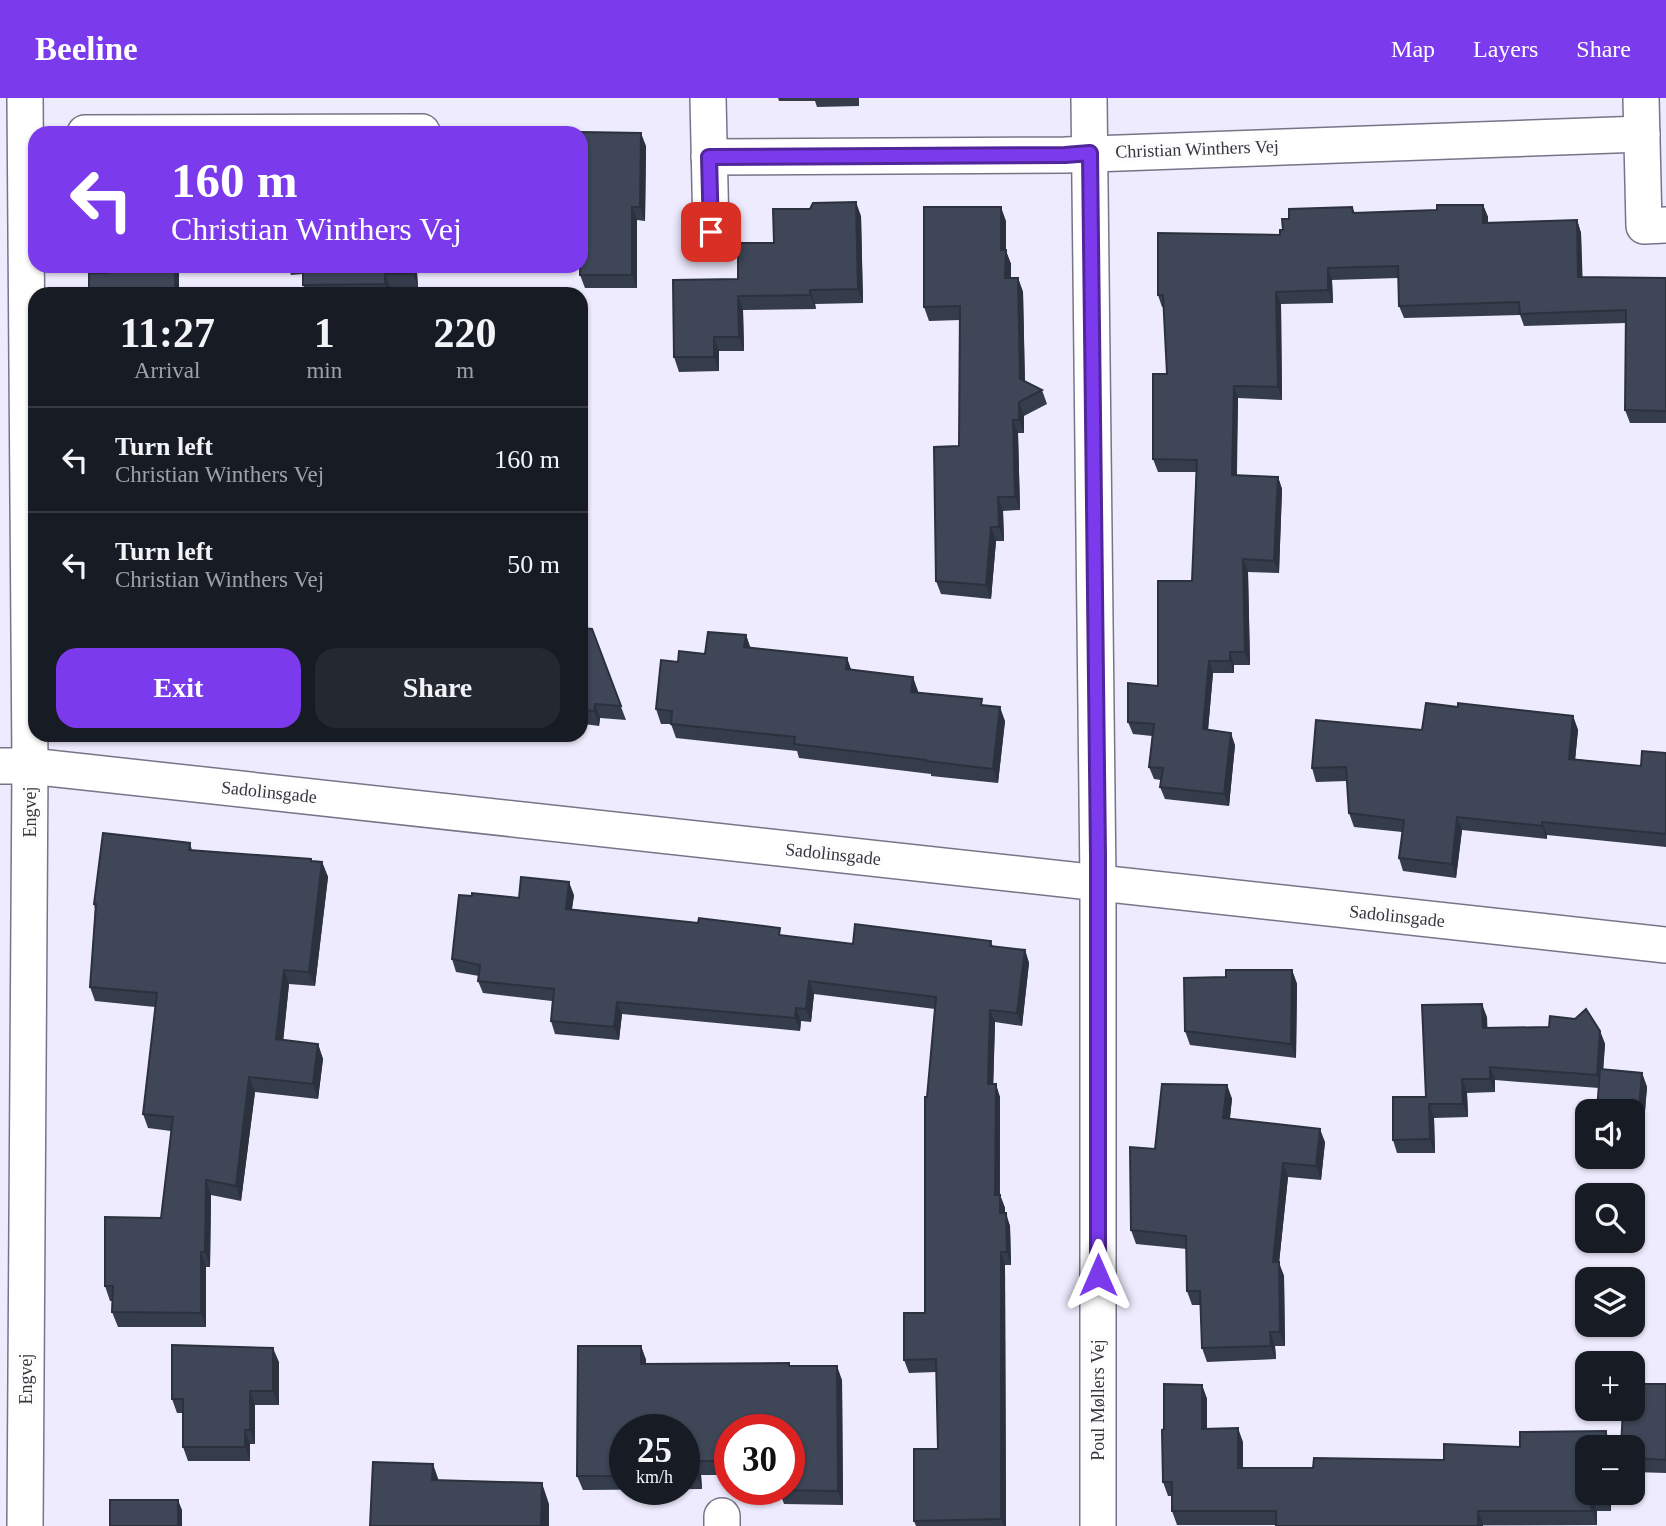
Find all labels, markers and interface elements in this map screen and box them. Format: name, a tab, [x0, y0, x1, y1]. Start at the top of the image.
text: Beeline	[35, 31, 138, 67]
text: Map	[1391, 36, 1435, 62]
text: Layers	[1473, 36, 1538, 62]
text: Share	[1576, 36, 1631, 62]
street label: Christian Winthers Vej	[1115, 136, 1279, 162]
text: 160 m	[171, 153, 298, 208]
icon: left	[56, 154, 147, 245]
pin	[681, 202, 741, 262]
text: Christian Winthers Vej	[171, 211, 462, 247]
icon: arrive	[692, 213, 730, 251]
text: 11:27	[119, 310, 215, 356]
text: 1	[314, 310, 335, 356]
text: 220	[434, 310, 497, 356]
text: Arrival	[134, 358, 200, 383]
text: min	[306, 358, 342, 383]
text: m	[456, 358, 474, 383]
text: Turn left	[115, 432, 213, 461]
icon: left	[56, 441, 94, 479]
text: 160 m	[494, 445, 560, 474]
text: Christian Winthers Vej	[115, 462, 324, 487]
text: Turn left	[115, 537, 213, 566]
icon: left	[56, 546, 94, 584]
text: 50 m	[507, 550, 560, 579]
text: Christian Winthers Vej	[115, 567, 324, 592]
button: Exit	[56, 648, 301, 728]
button: Share	[315, 648, 560, 728]
street label: Sadolinsgade	[220, 777, 318, 807]
street label: Engvej	[20, 787, 40, 838]
street label: Sadolinsgade	[784, 839, 882, 869]
street label: Sadolinsgade	[1348, 901, 1446, 931]
map controls	[1575, 1099, 1645, 1505]
button: sound	[1575, 1099, 1645, 1169]
button: search	[1575, 1183, 1645, 1253]
position arrow	[1061, 1238, 1135, 1312]
button: layers	[1575, 1267, 1645, 1337]
street label: Poul Møllers Vej	[1088, 1339, 1108, 1461]
button: +	[1575, 1351, 1645, 1421]
street label: Engvej	[16, 1354, 36, 1405]
speed limit sign: 30	[714, 1414, 805, 1505]
text: 25	[637, 1431, 672, 1470]
button: −	[1575, 1435, 1645, 1505]
text: km/h	[636, 1467, 673, 1487]

